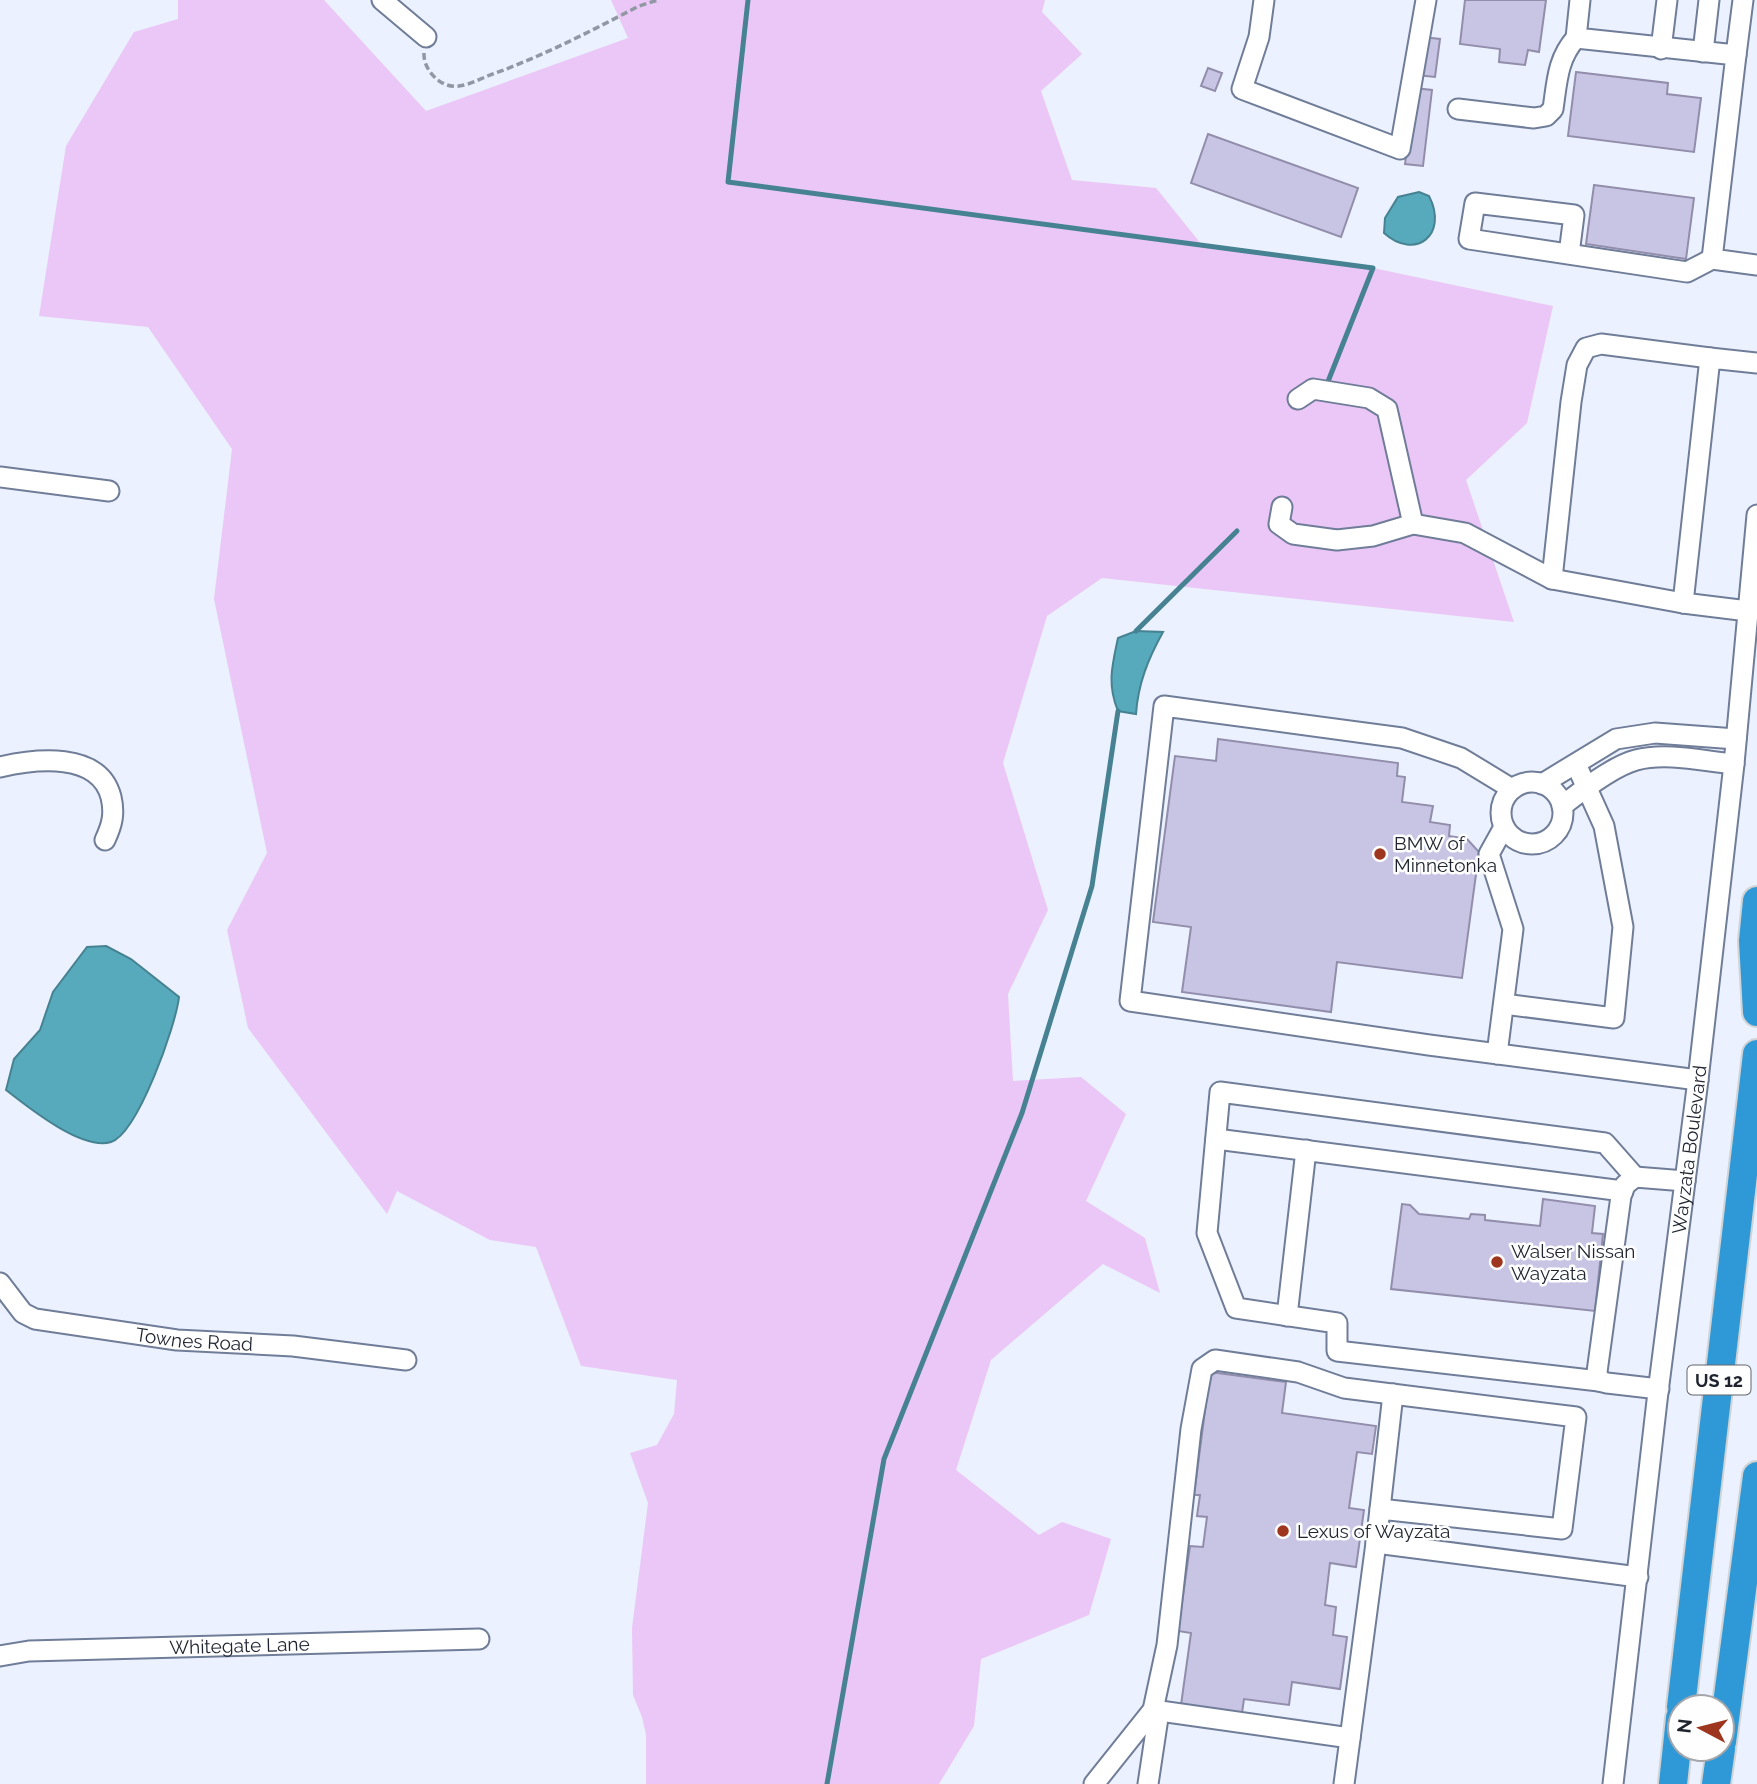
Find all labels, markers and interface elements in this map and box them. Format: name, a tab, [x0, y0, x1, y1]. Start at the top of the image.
place label: BMW of Minnetonka	[1394, 832, 1497, 876]
marker: BMW of Minnetonka	[1372, 846, 1388, 862]
street label: Wayzata Boulevard	[1667, 1064, 1711, 1235]
place label: Walser Nissan Wayzata	[1511, 1240, 1635, 1284]
marker: Walser Nissan Wayzata	[1489, 1254, 1505, 1270]
street label: Townes Road	[134, 1323, 254, 1355]
road number: US 12	[1688, 1366, 1750, 1394]
place label: Lexus of Wayzata	[1297, 1520, 1450, 1542]
marker: Lexus of Wayzata	[1275, 1523, 1291, 1539]
street label: Whitegate Lane	[169, 1633, 310, 1658]
north arrow	[1666, 1693, 1736, 1763]
text: N	[1672, 1717, 1696, 1734]

